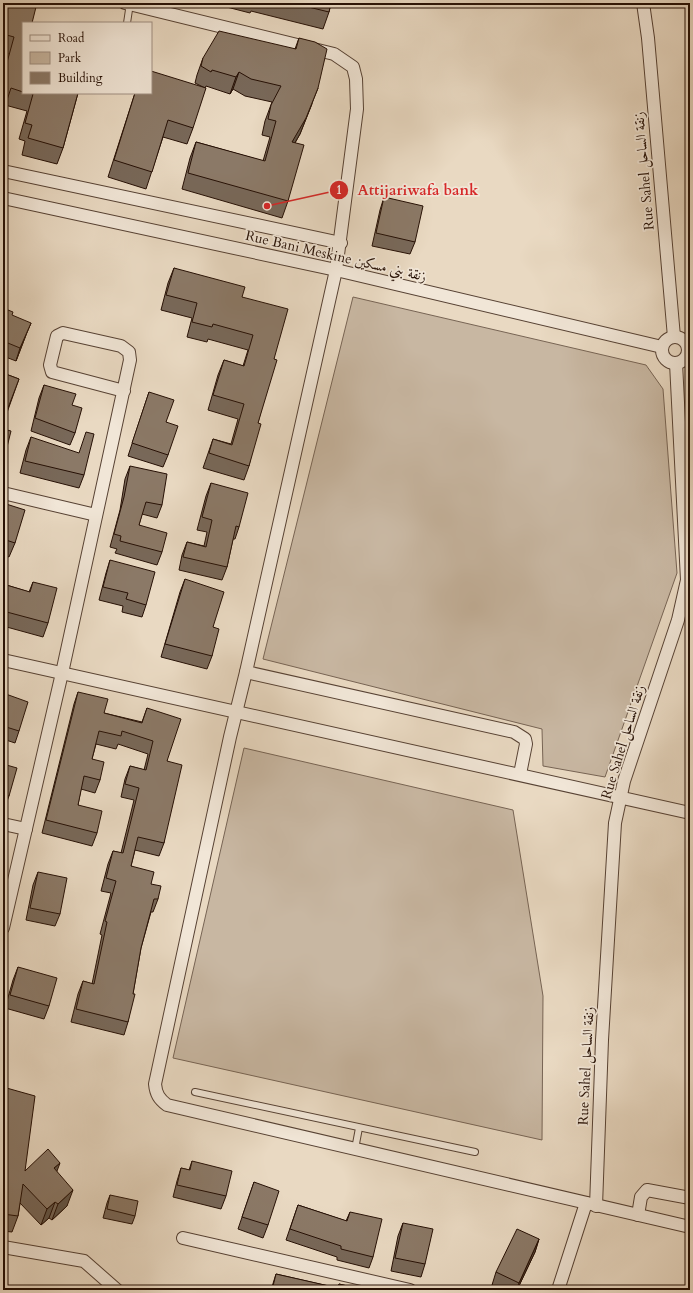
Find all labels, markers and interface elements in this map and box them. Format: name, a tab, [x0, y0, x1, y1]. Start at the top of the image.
legend	[22, 22, 152, 94]
text: Road	[58, 30, 85, 46]
text: Park	[58, 50, 82, 66]
text: Building	[58, 70, 103, 86]
street label: Rue Sahel زنقة الساحل	[629, 111, 660, 231]
callout: Attijariwafa bank	[329, 176, 486, 203]
text: Attijariwafa bank	[358, 180, 479, 200]
text: 1	[336, 182, 342, 198]
street label: Rue Bani Meskine زنقة بني مسكين	[243, 226, 428, 289]
street label: Rue Sahel زنقة الساحل	[597, 682, 650, 802]
street label: Rue Sahel زنقة الساحل	[573, 1006, 600, 1126]

